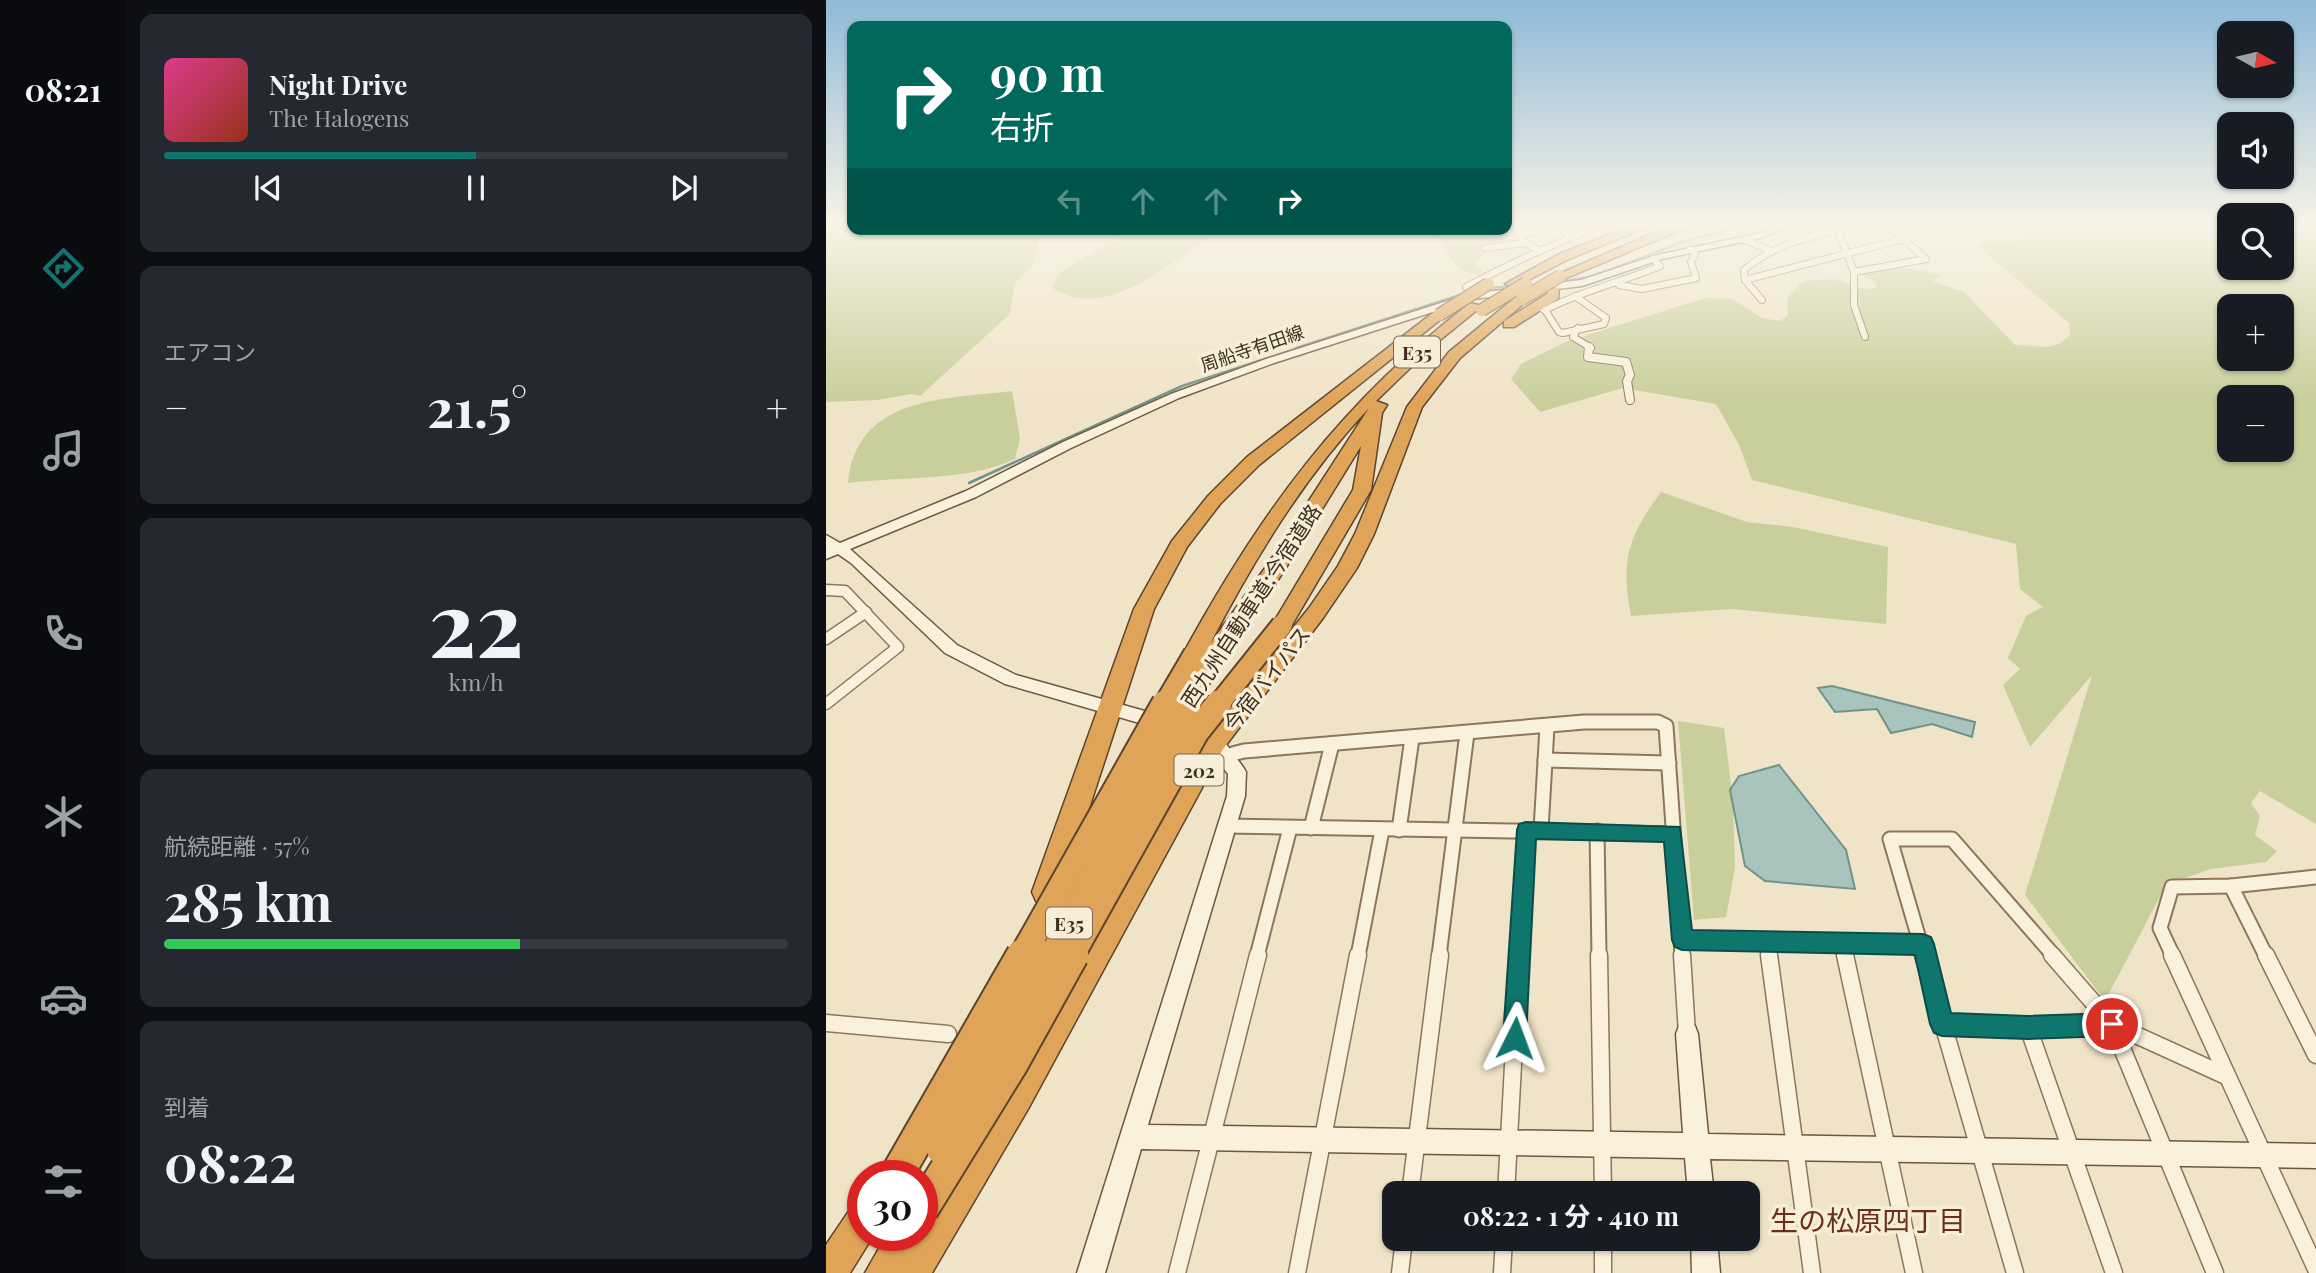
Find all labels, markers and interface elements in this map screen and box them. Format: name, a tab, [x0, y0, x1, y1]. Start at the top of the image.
north arrow	[2217, 21, 2294, 98]
map controls	[2217, 21, 2294, 462]
text: 90 m	[990, 39, 1104, 104]
icon: right	[875, 49, 966, 140]
text: 08:21	[25, 67, 101, 110]
text: Night Drive	[269, 67, 407, 102]
text: The Halogens	[269, 102, 409, 133]
text: 右折	[990, 104, 1054, 147]
button: sound	[2217, 112, 2294, 189]
icon: previous	[249, 169, 287, 207]
icon: pause	[457, 169, 495, 207]
icon: next	[665, 169, 703, 207]
icon: left	[1051, 182, 1089, 220]
icon: ahead	[1124, 182, 1162, 220]
icon: ahead	[1197, 182, 1235, 220]
icon: right	[1270, 182, 1308, 220]
button: search	[2217, 203, 2294, 280]
icon: directions	[39, 244, 88, 293]
button: +	[2217, 294, 2294, 371]
street label: 周船寺有田線	[1197, 319, 1307, 377]
text: エアコン	[164, 336, 256, 367]
road number: E35	[1394, 336, 1440, 368]
text: 21.5°	[427, 372, 527, 441]
text: −	[164, 381, 189, 432]
text: +	[766, 381, 788, 432]
button: −	[2217, 385, 2294, 462]
icon: music	[39, 426, 88, 475]
street label: 西九州自動車道;今宿道路	[1174, 498, 1326, 712]
text: 22	[428, 560, 524, 681]
icon: phone	[39, 609, 88, 658]
street label: 今宿バイパス	[1216, 620, 1316, 736]
text: km/h	[448, 666, 504, 697]
road number: 202	[1174, 754, 1224, 786]
icon: climate	[39, 792, 88, 841]
text: 航続距離 · 57%	[164, 830, 309, 861]
text: 285 km	[164, 866, 332, 935]
road number: E35	[1046, 908, 1092, 939]
icon: car	[39, 974, 88, 1023]
pin	[2082, 994, 2142, 1054]
position arrow	[1478, 1001, 1552, 1075]
icon: arrive	[2093, 1005, 2131, 1043]
text: 到着	[164, 1091, 210, 1122]
text: 08:22	[164, 1127, 296, 1196]
icon: filters	[39, 1157, 88, 1206]
speed limit sign: 30	[847, 1160, 938, 1251]
text: 08:22 · 1 分 · 410 m	[1463, 1198, 1679, 1233]
district label: 生の松原四丁目	[1770, 1201, 1966, 1238]

